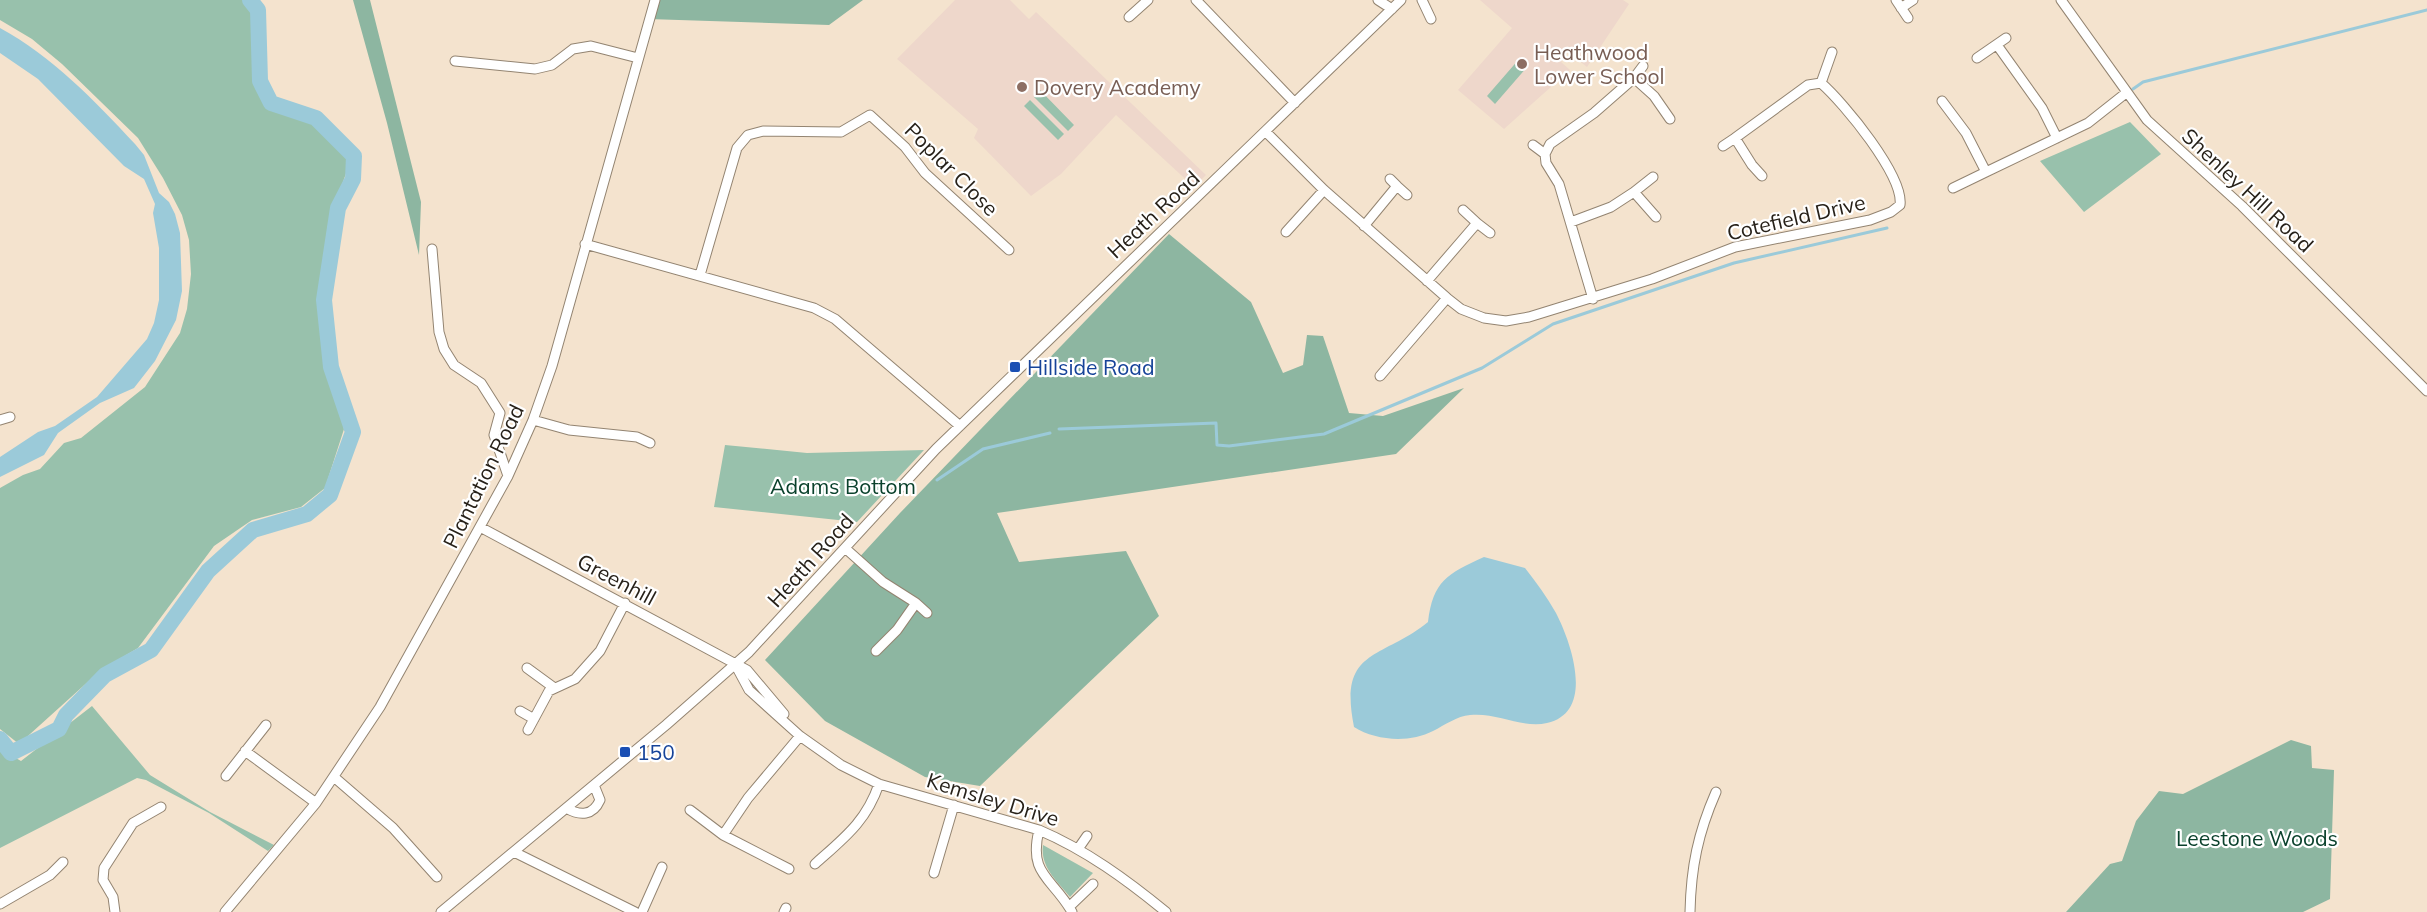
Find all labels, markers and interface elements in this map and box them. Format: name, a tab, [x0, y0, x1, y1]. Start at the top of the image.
place label: Heathwood Lower School	[1534, 39, 1665, 89]
marker: Heathwood Lower School	[1515, 57, 1529, 71]
place label: Dovery Academy	[1034, 74, 1201, 100]
marker: Dovery Academy	[1015, 80, 1029, 94]
street label: Poplar Close	[900, 117, 1004, 221]
street label: Shenley Hill Road	[2177, 122, 2319, 258]
street label: Heath Road	[1101, 165, 1205, 263]
street label: Cotefield Drive	[1724, 188, 1868, 246]
place label: Hillside Road	[1027, 354, 1154, 380]
marker: Hillside Road	[1008, 360, 1022, 374]
street label: Plantation Road	[437, 400, 529, 552]
park label: Adams Bottom	[770, 473, 916, 499]
street label: Heath Road	[761, 508, 859, 612]
street label: Greenhill	[573, 547, 661, 611]
place label: 150	[637, 739, 675, 765]
marker: 150	[618, 745, 632, 759]
street label: Kemsley Drive	[924, 767, 1062, 831]
park label: Leestone Woods	[2176, 825, 2338, 851]

